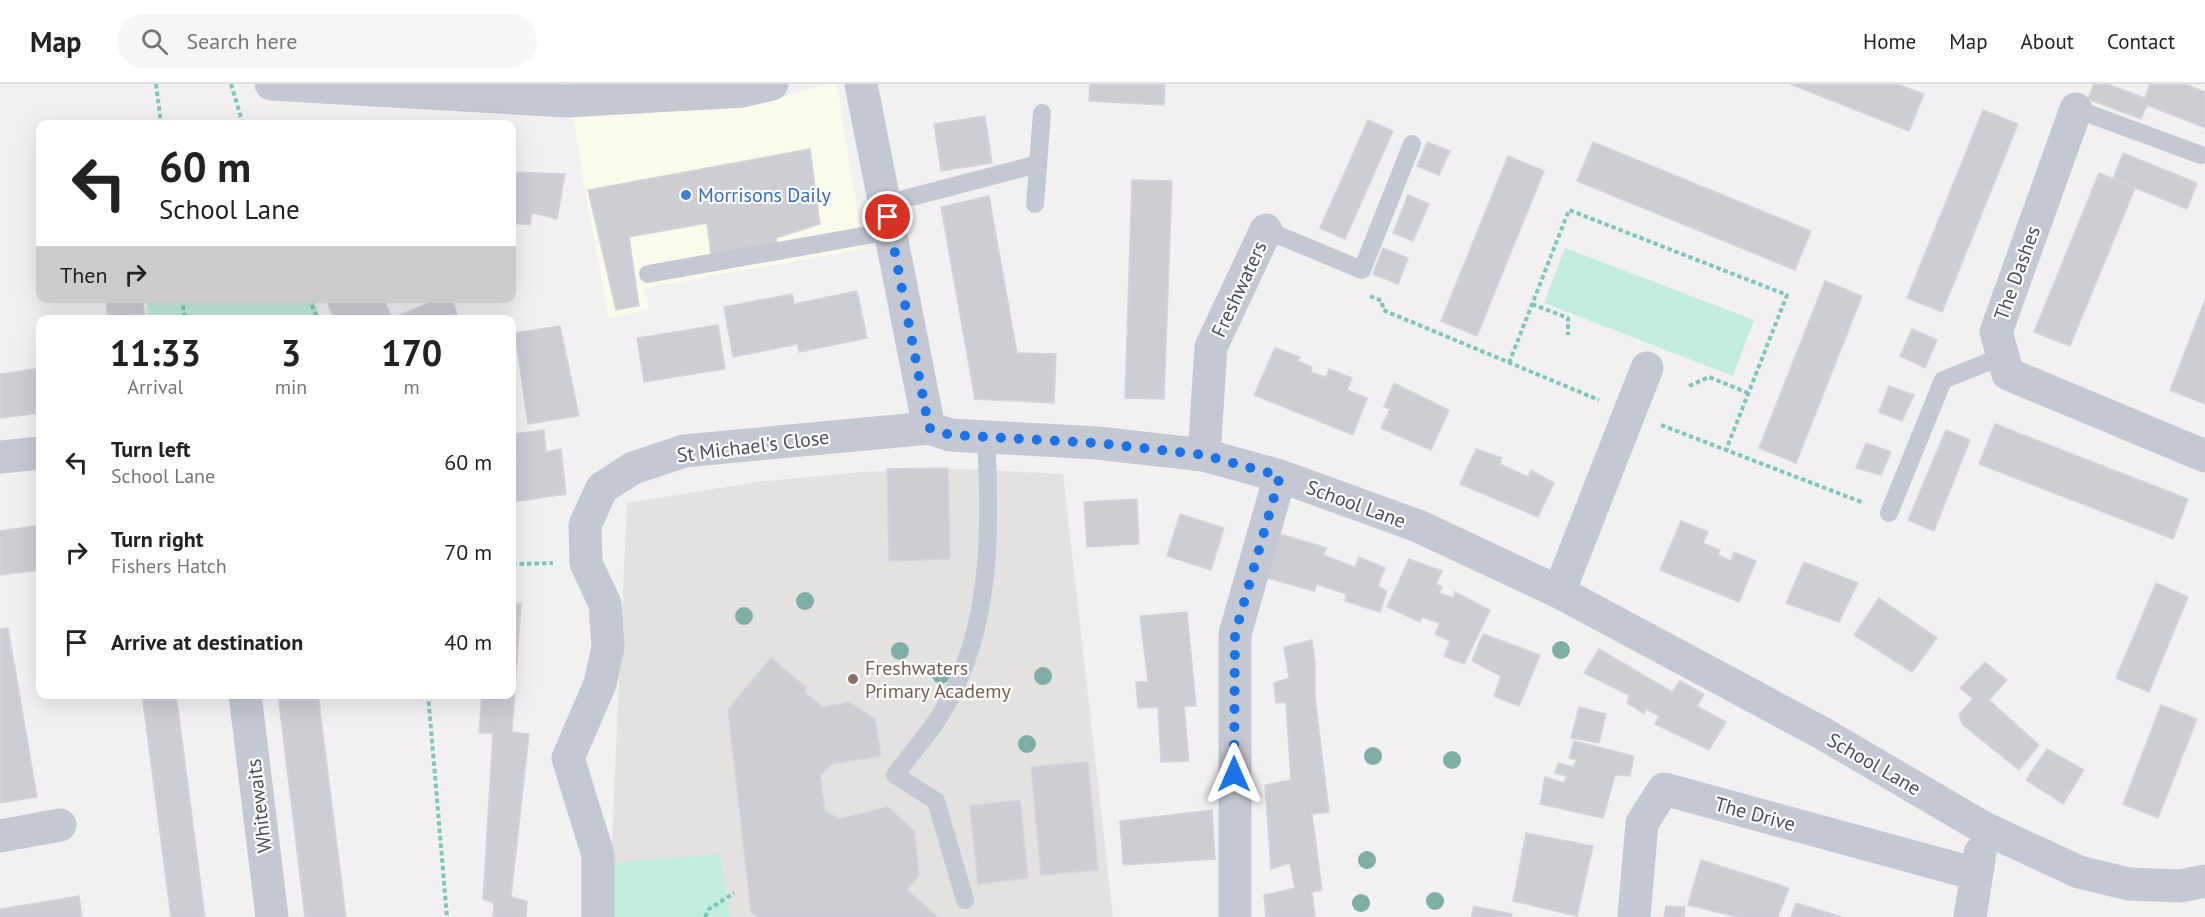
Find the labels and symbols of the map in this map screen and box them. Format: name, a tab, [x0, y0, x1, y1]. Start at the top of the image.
place label: Morrisons Daily	[698, 182, 832, 208]
marker: Morrisons Daily	[679, 188, 693, 202]
pin	[862, 191, 913, 242]
street label: The Dashes	[1988, 222, 2046, 324]
street label: Freshwaters	[1205, 237, 1273, 341]
street label: St Michael's Close	[675, 424, 831, 468]
street label: School Lane	[1303, 474, 1409, 534]
place label: Freshwaters Primary Academy	[865, 655, 1011, 704]
marker: Freshwaters Primary Academy	[846, 672, 860, 686]
street label: School Lane	[1822, 727, 1926, 801]
position arrow	[1202, 742, 1266, 806]
street label: Whitewaits	[240, 757, 278, 855]
street label: The Drive	[1712, 791, 1798, 837]

